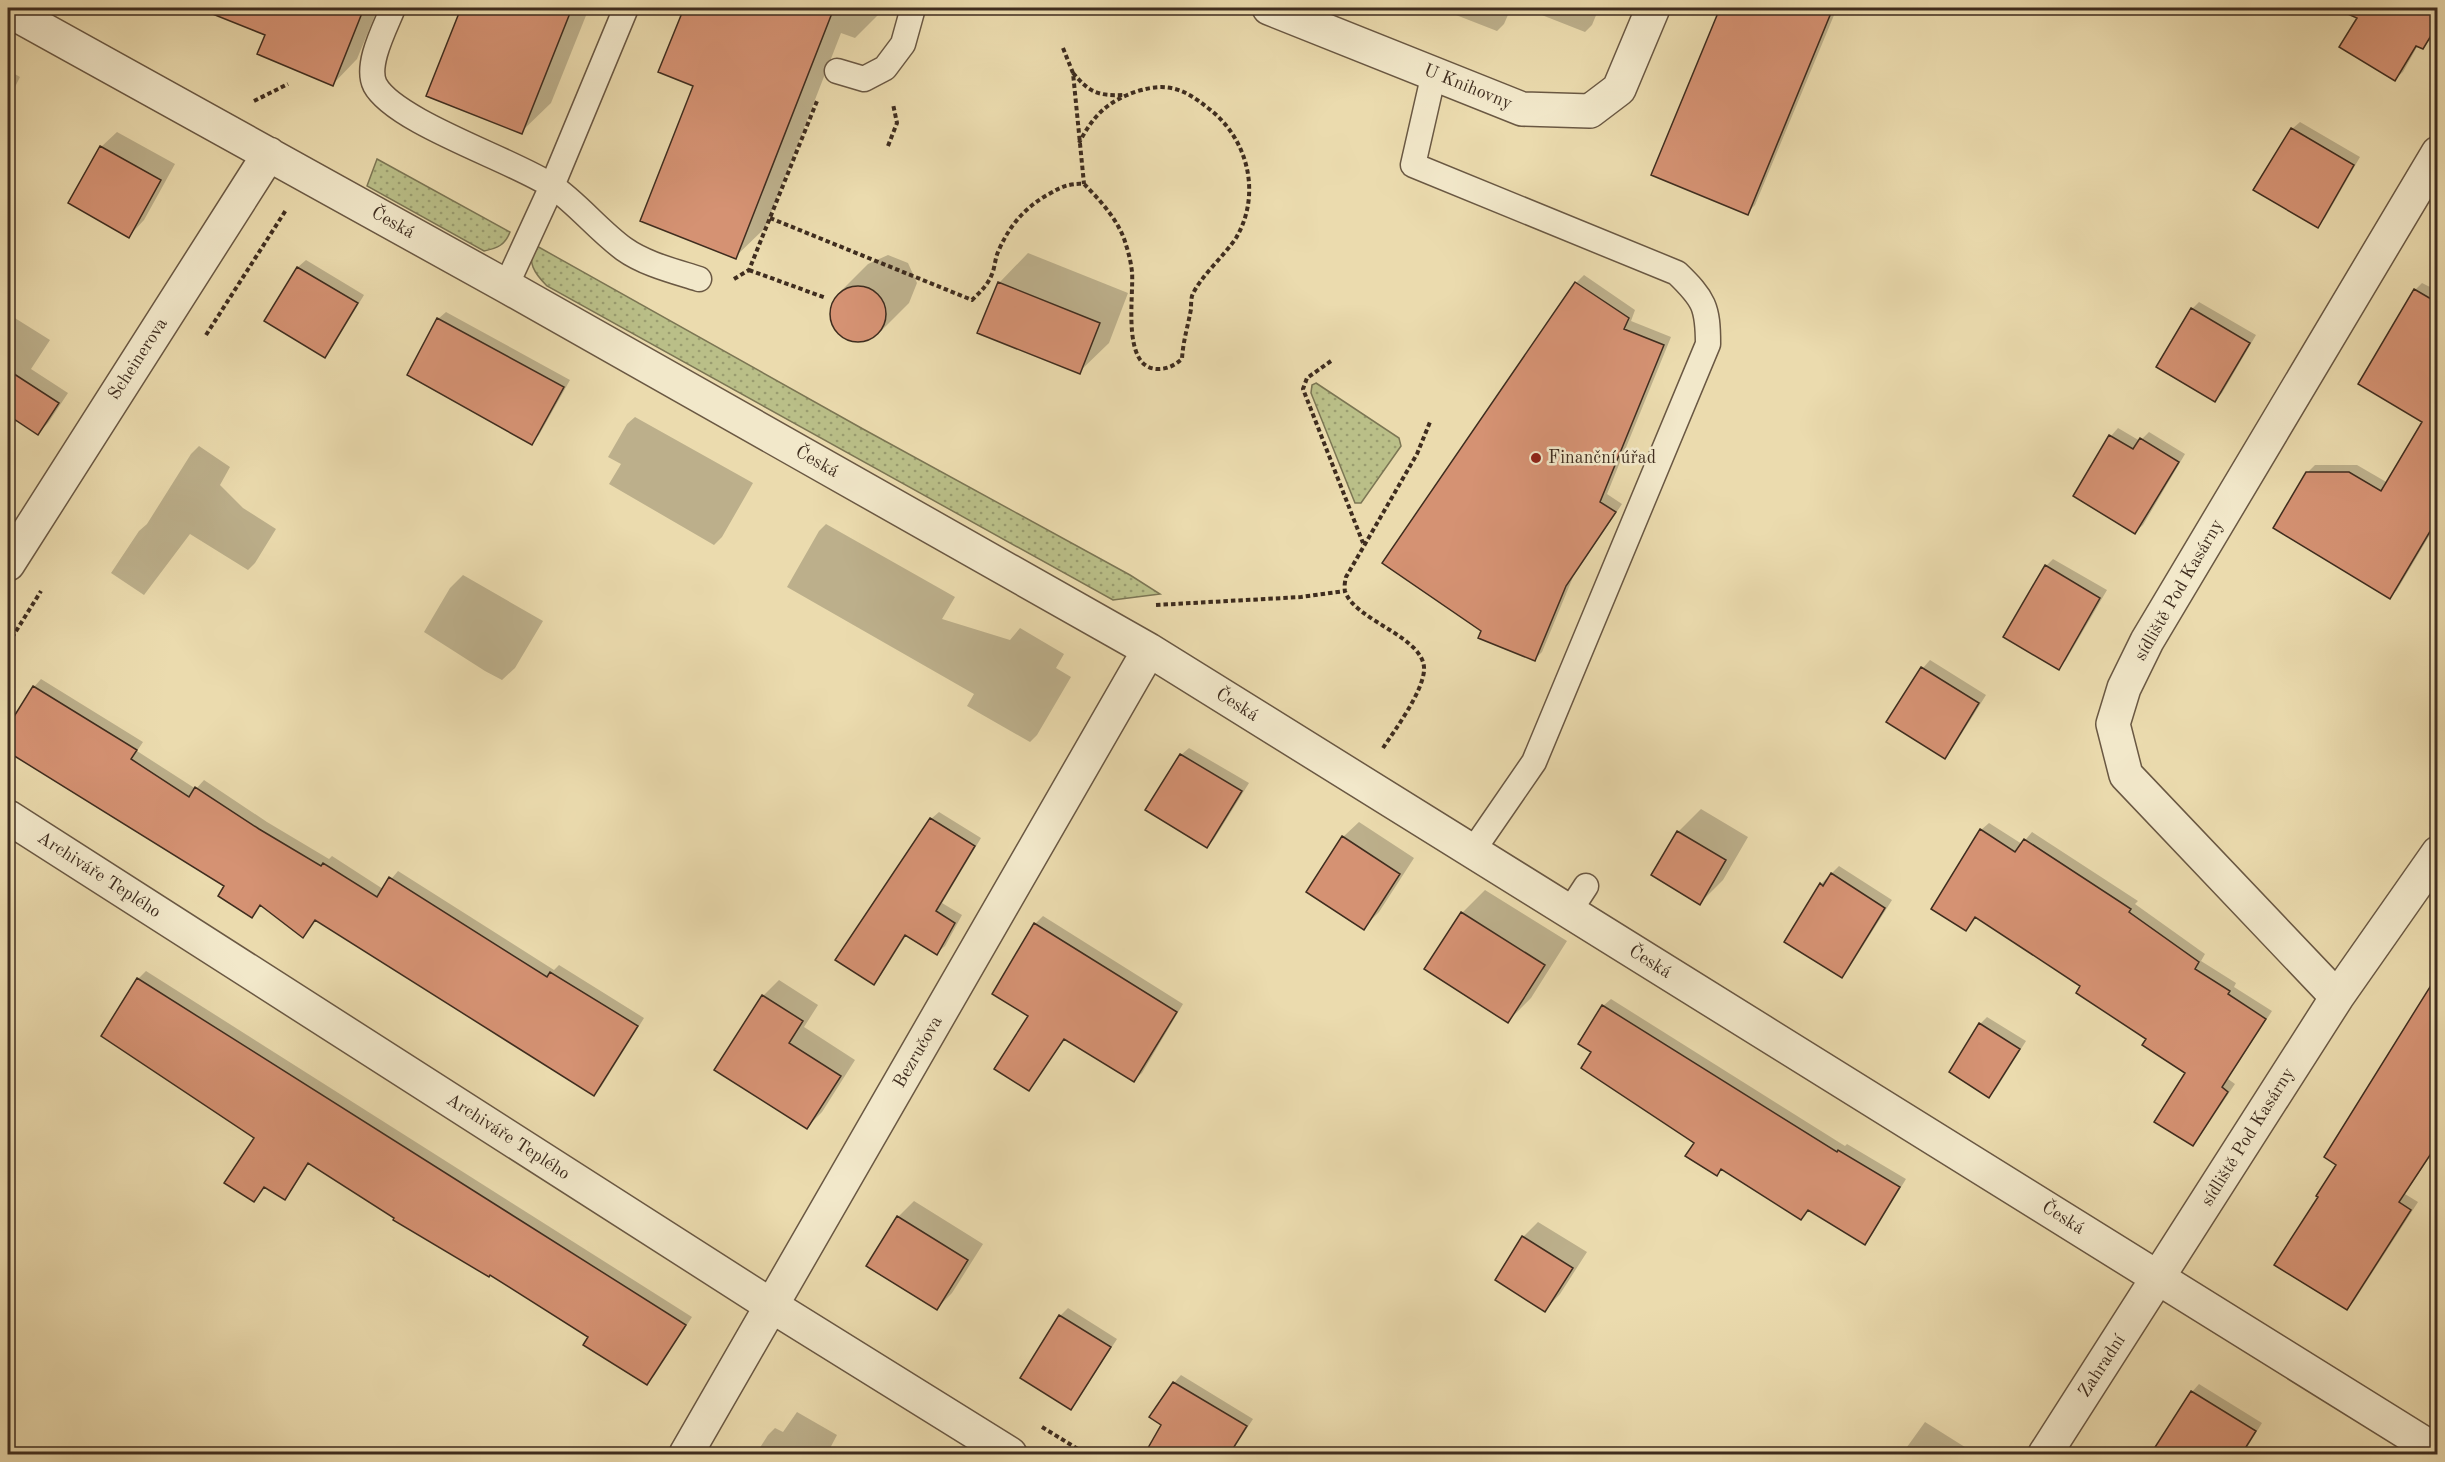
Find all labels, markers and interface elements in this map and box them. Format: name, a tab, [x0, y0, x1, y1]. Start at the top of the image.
street label: U Knihovny	[1421, 61, 1515, 113]
street label: Česká	[368, 200, 420, 242]
street label: Scheinerova	[105, 315, 171, 403]
street label: Česká	[792, 439, 844, 481]
place label: Finanční úřad	[1548, 449, 1656, 467]
marker: Finanční úřad	[1529, 451, 1543, 465]
street label: sídliště Pod Kasárny	[2131, 516, 2227, 664]
street label: Česká	[1213, 681, 1264, 725]
street label: Archiváře Teplého	[34, 828, 164, 922]
street label: Česká	[1626, 938, 1677, 982]
street label: Bezručova	[890, 1013, 946, 1091]
street label: sídliště Pod Kasárny	[2198, 1064, 2298, 1210]
street label: Archiváře Teplého	[443, 1090, 573, 1184]
street label: Česká	[2039, 1194, 2090, 1238]
street label: Zahradní	[2075, 1331, 2129, 1401]

